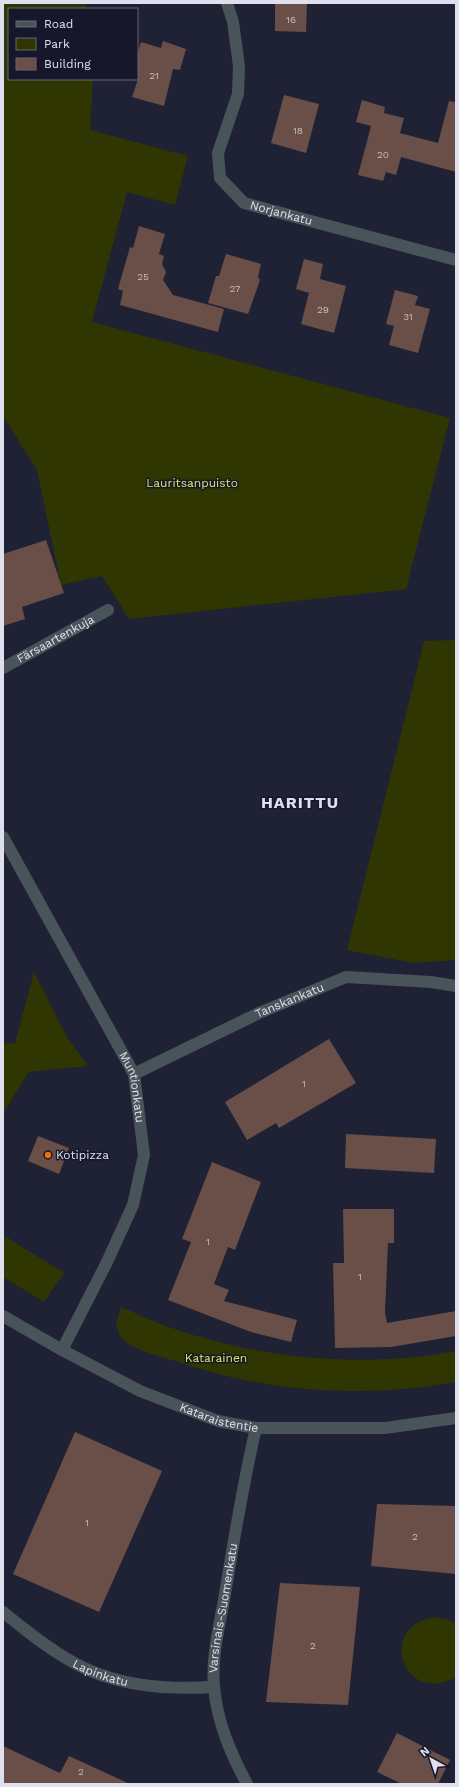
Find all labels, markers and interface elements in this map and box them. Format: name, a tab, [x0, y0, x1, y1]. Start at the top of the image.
legend	[8, 8, 138, 80]
house number: 16	[286, 14, 296, 25]
text: Road	[44, 17, 73, 31]
text: Park	[44, 37, 70, 51]
text: Building	[44, 57, 91, 71]
house number: 21	[149, 70, 159, 81]
house number: 18	[293, 125, 303, 136]
house number: 20	[377, 149, 389, 160]
street label: Norjankatu	[249, 198, 314, 228]
house number: 25	[137, 271, 149, 282]
house number: 27	[229, 283, 241, 294]
house number: 29	[317, 304, 329, 315]
house number: 31	[403, 311, 413, 322]
park label: Lauritsanpuisto	[146, 476, 238, 490]
street label: Färsaartenkuja	[14, 612, 97, 666]
district label: HARITTU	[261, 793, 339, 812]
street label: Tanskankatu	[253, 980, 326, 1021]
street label: Muntionkatu	[116, 1049, 147, 1123]
house number: 1	[302, 1078, 306, 1089]
place label: Kotipizza	[56, 1148, 109, 1162]
marker: Kotipizza	[43, 1150, 53, 1160]
house number: 1	[206, 1236, 210, 1247]
house number: 1	[358, 1271, 362, 1282]
park label: Katarainen	[185, 1351, 247, 1365]
street label: Kataraistentie	[178, 1400, 260, 1435]
house number: 1	[85, 1517, 89, 1528]
house number: 2	[412, 1531, 418, 1542]
street label: Varsinais-Suomenkatu	[206, 1542, 240, 1673]
house number: 2	[310, 1640, 316, 1651]
street label: Lapinkatu	[70, 1657, 129, 1689]
north arrow	[411, 1739, 451, 1779]
text: N	[418, 1744, 432, 1759]
house number: 2	[78, 1766, 84, 1777]

